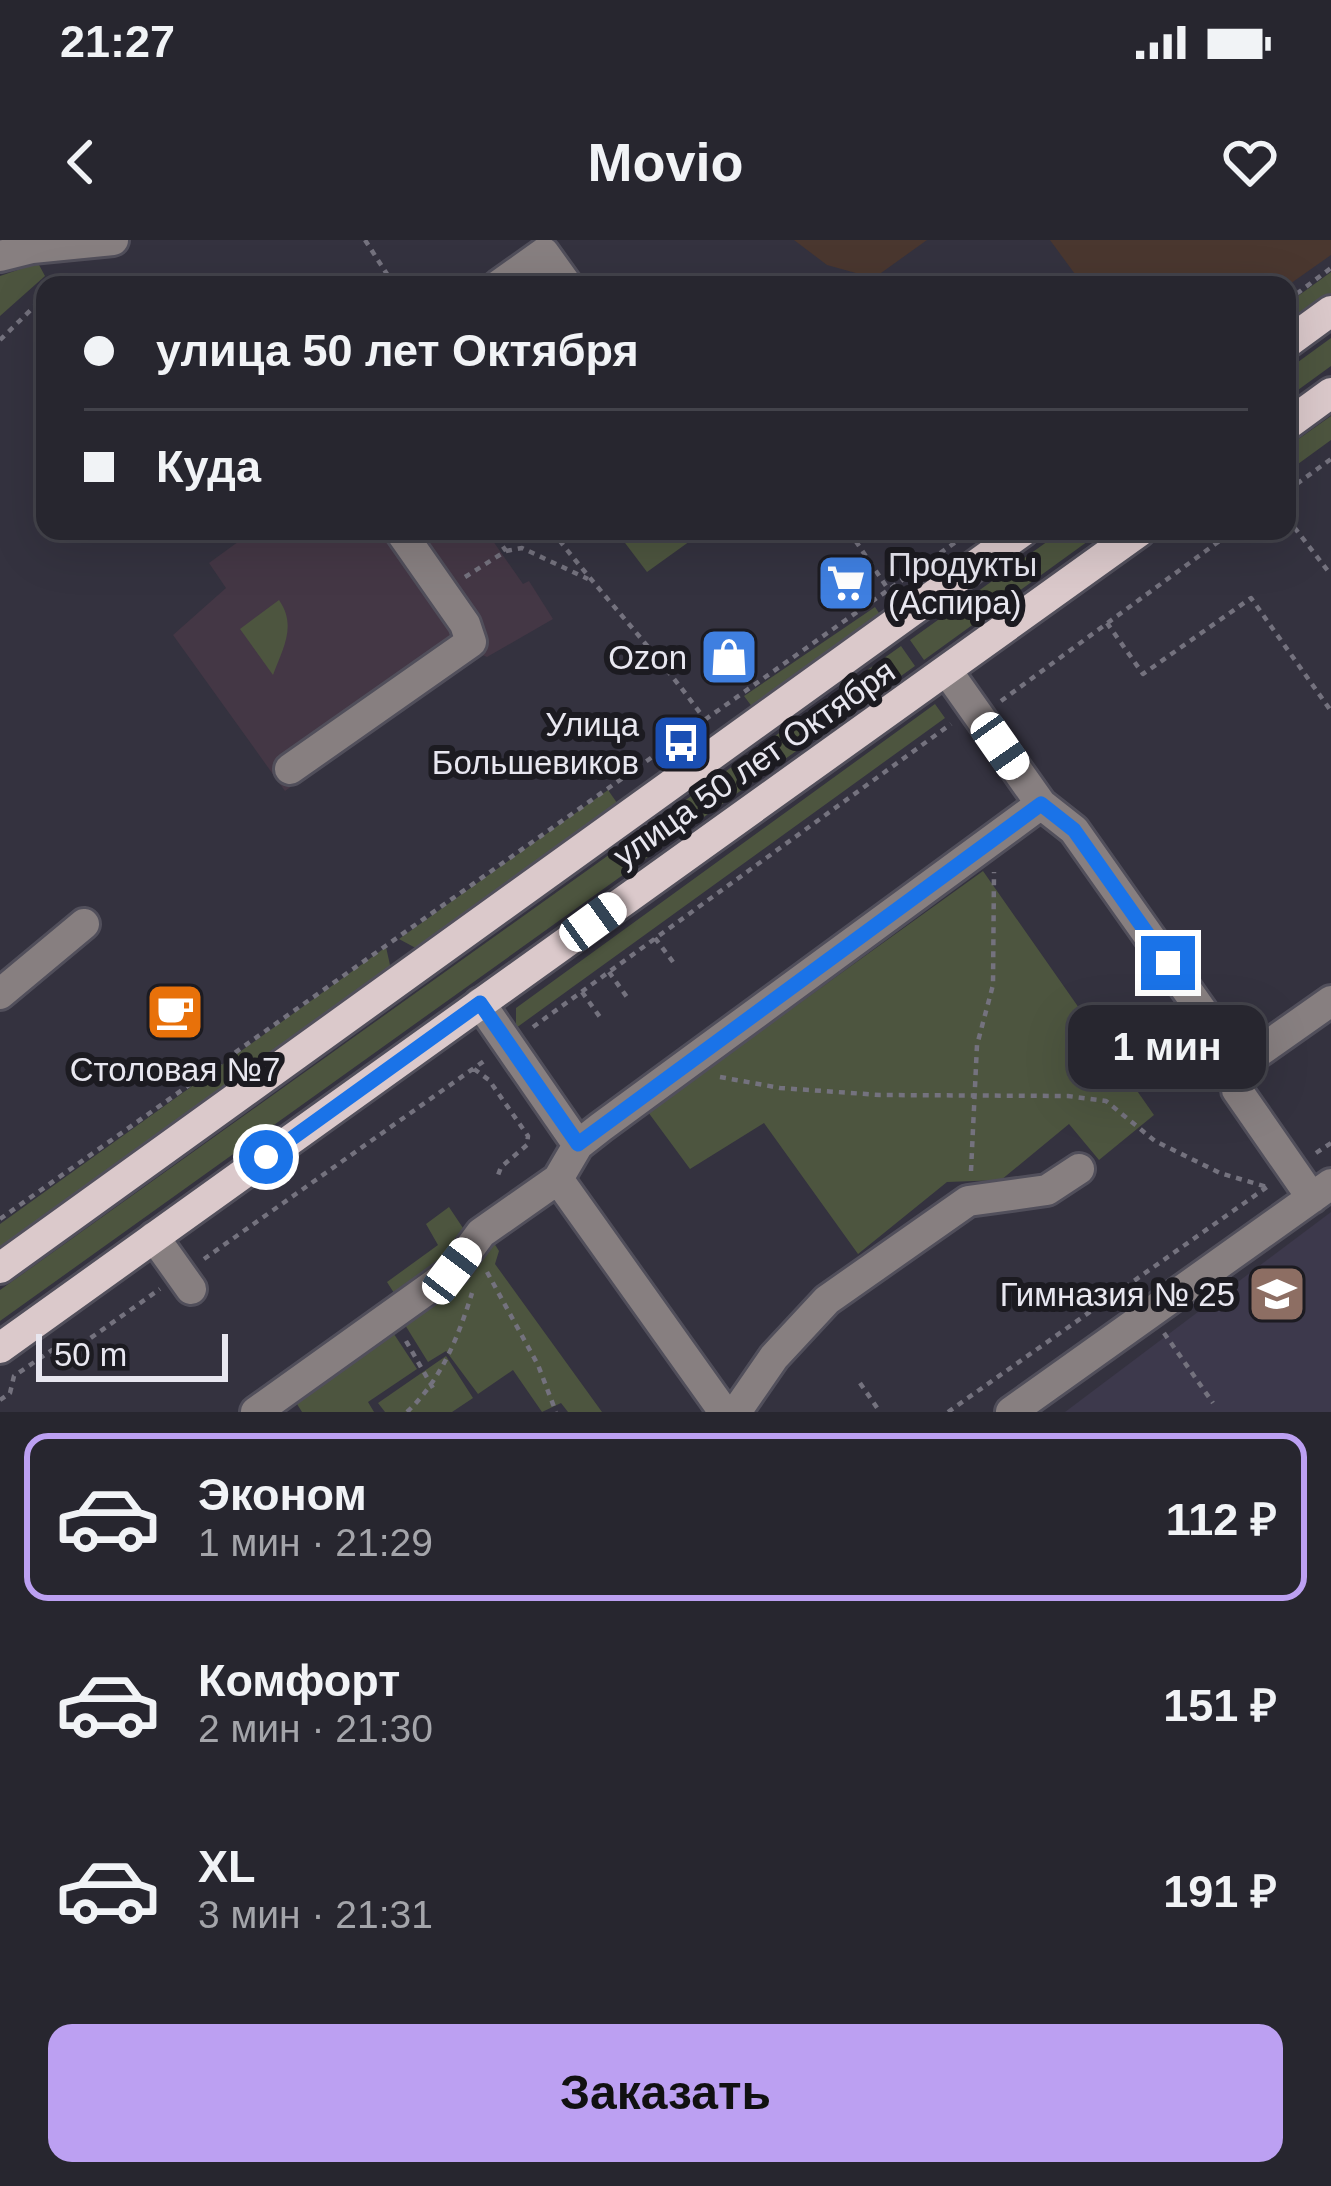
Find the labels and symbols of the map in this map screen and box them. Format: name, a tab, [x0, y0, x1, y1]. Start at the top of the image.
place label: Продукты (Аспира)	[888, 546, 1037, 621]
supermarket icon: Продукты (Аспира)	[815, 552, 877, 614]
shop icon: Ozon	[698, 626, 760, 688]
place label: Ozon	[608, 639, 687, 676]
street label: улица 50 лет Октября	[606, 652, 902, 874]
place label: Улица Большевиков	[432, 706, 640, 781]
car	[965, 706, 1035, 786]
bus stop icon: Улица Большевиков	[650, 712, 712, 774]
car	[553, 886, 633, 958]
route end	[1141, 936, 1195, 990]
cafe icon: Столовая №7	[144, 981, 206, 1043]
callout: 1 мин	[1069, 1005, 1267, 1089]
place label: Столовая №7	[70, 1051, 280, 1088]
route start	[239, 1130, 293, 1184]
car	[416, 1231, 488, 1311]
school or university icon: Гимназия № 25	[1246, 1263, 1308, 1325]
place label: Гимназия № 25	[1000, 1276, 1235, 1313]
scale bar	[36, 1328, 228, 1381]

